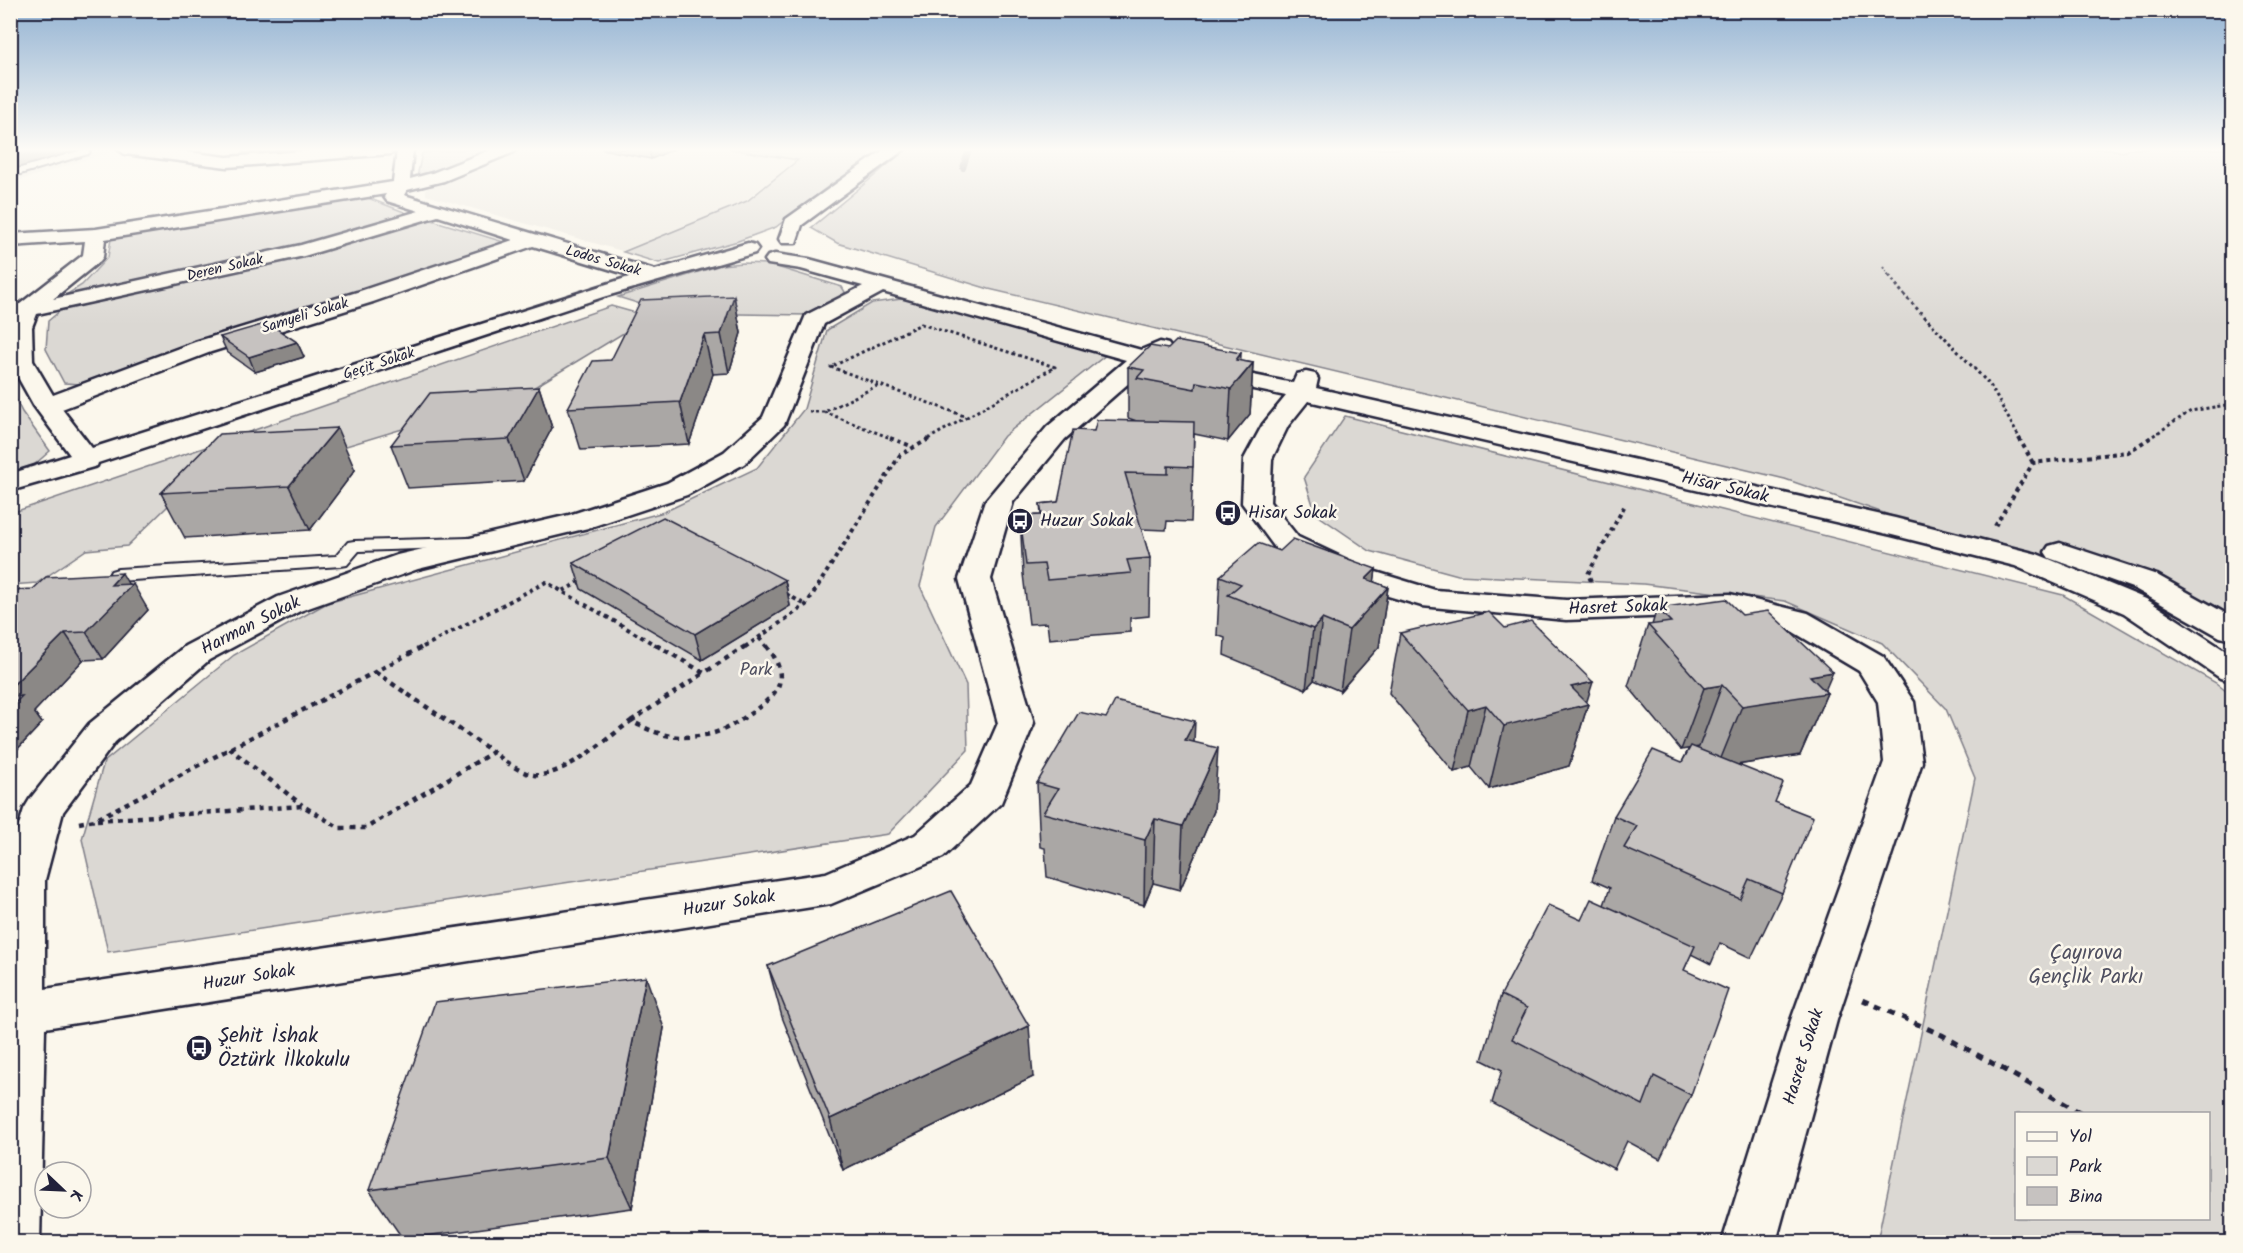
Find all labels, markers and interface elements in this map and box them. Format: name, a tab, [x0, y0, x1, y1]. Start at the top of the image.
street label: Lodos Sokak	[562, 239, 644, 283]
street label: Deren Sokak	[184, 247, 267, 288]
street label: Samyeli Sokak	[259, 291, 352, 341]
street label: Geçit Sokak	[340, 341, 419, 387]
street label: Hisar Sokak	[1679, 464, 1772, 512]
bus stop icon: Hisar Sokak	[1213, 498, 1243, 528]
place label: Hisar Sokak	[1248, 499, 1337, 528]
bus stop icon: Huzur Sokak	[1005, 506, 1035, 536]
place label: Huzur Sokak	[1040, 507, 1134, 536]
street label: Harman Sokak	[196, 588, 307, 664]
street label: Hasret Sokak	[1568, 592, 1669, 624]
park label: Park	[740, 656, 773, 685]
street label: Huzur Sokak	[681, 882, 778, 926]
park label: Çayırova Gençlik Parkı	[2029, 937, 2143, 994]
street label: Huzur Sokak	[201, 956, 298, 1000]
street label: Hasret Sokak	[1776, 1005, 1833, 1109]
place label: Şehit İshak Öztürk İlkokulu	[218, 1020, 350, 1077]
bus stop icon: Şehit İshak Öztürk İlkokulu	[184, 1033, 214, 1063]
legend	[2015, 1112, 2210, 1220]
text: Yol	[2069, 1123, 2093, 1152]
text: Park	[2069, 1153, 2102, 1182]
north arrow	[33, 1160, 93, 1220]
text: Bina	[2069, 1183, 2103, 1212]
text: K	[62, 1186, 89, 1205]

